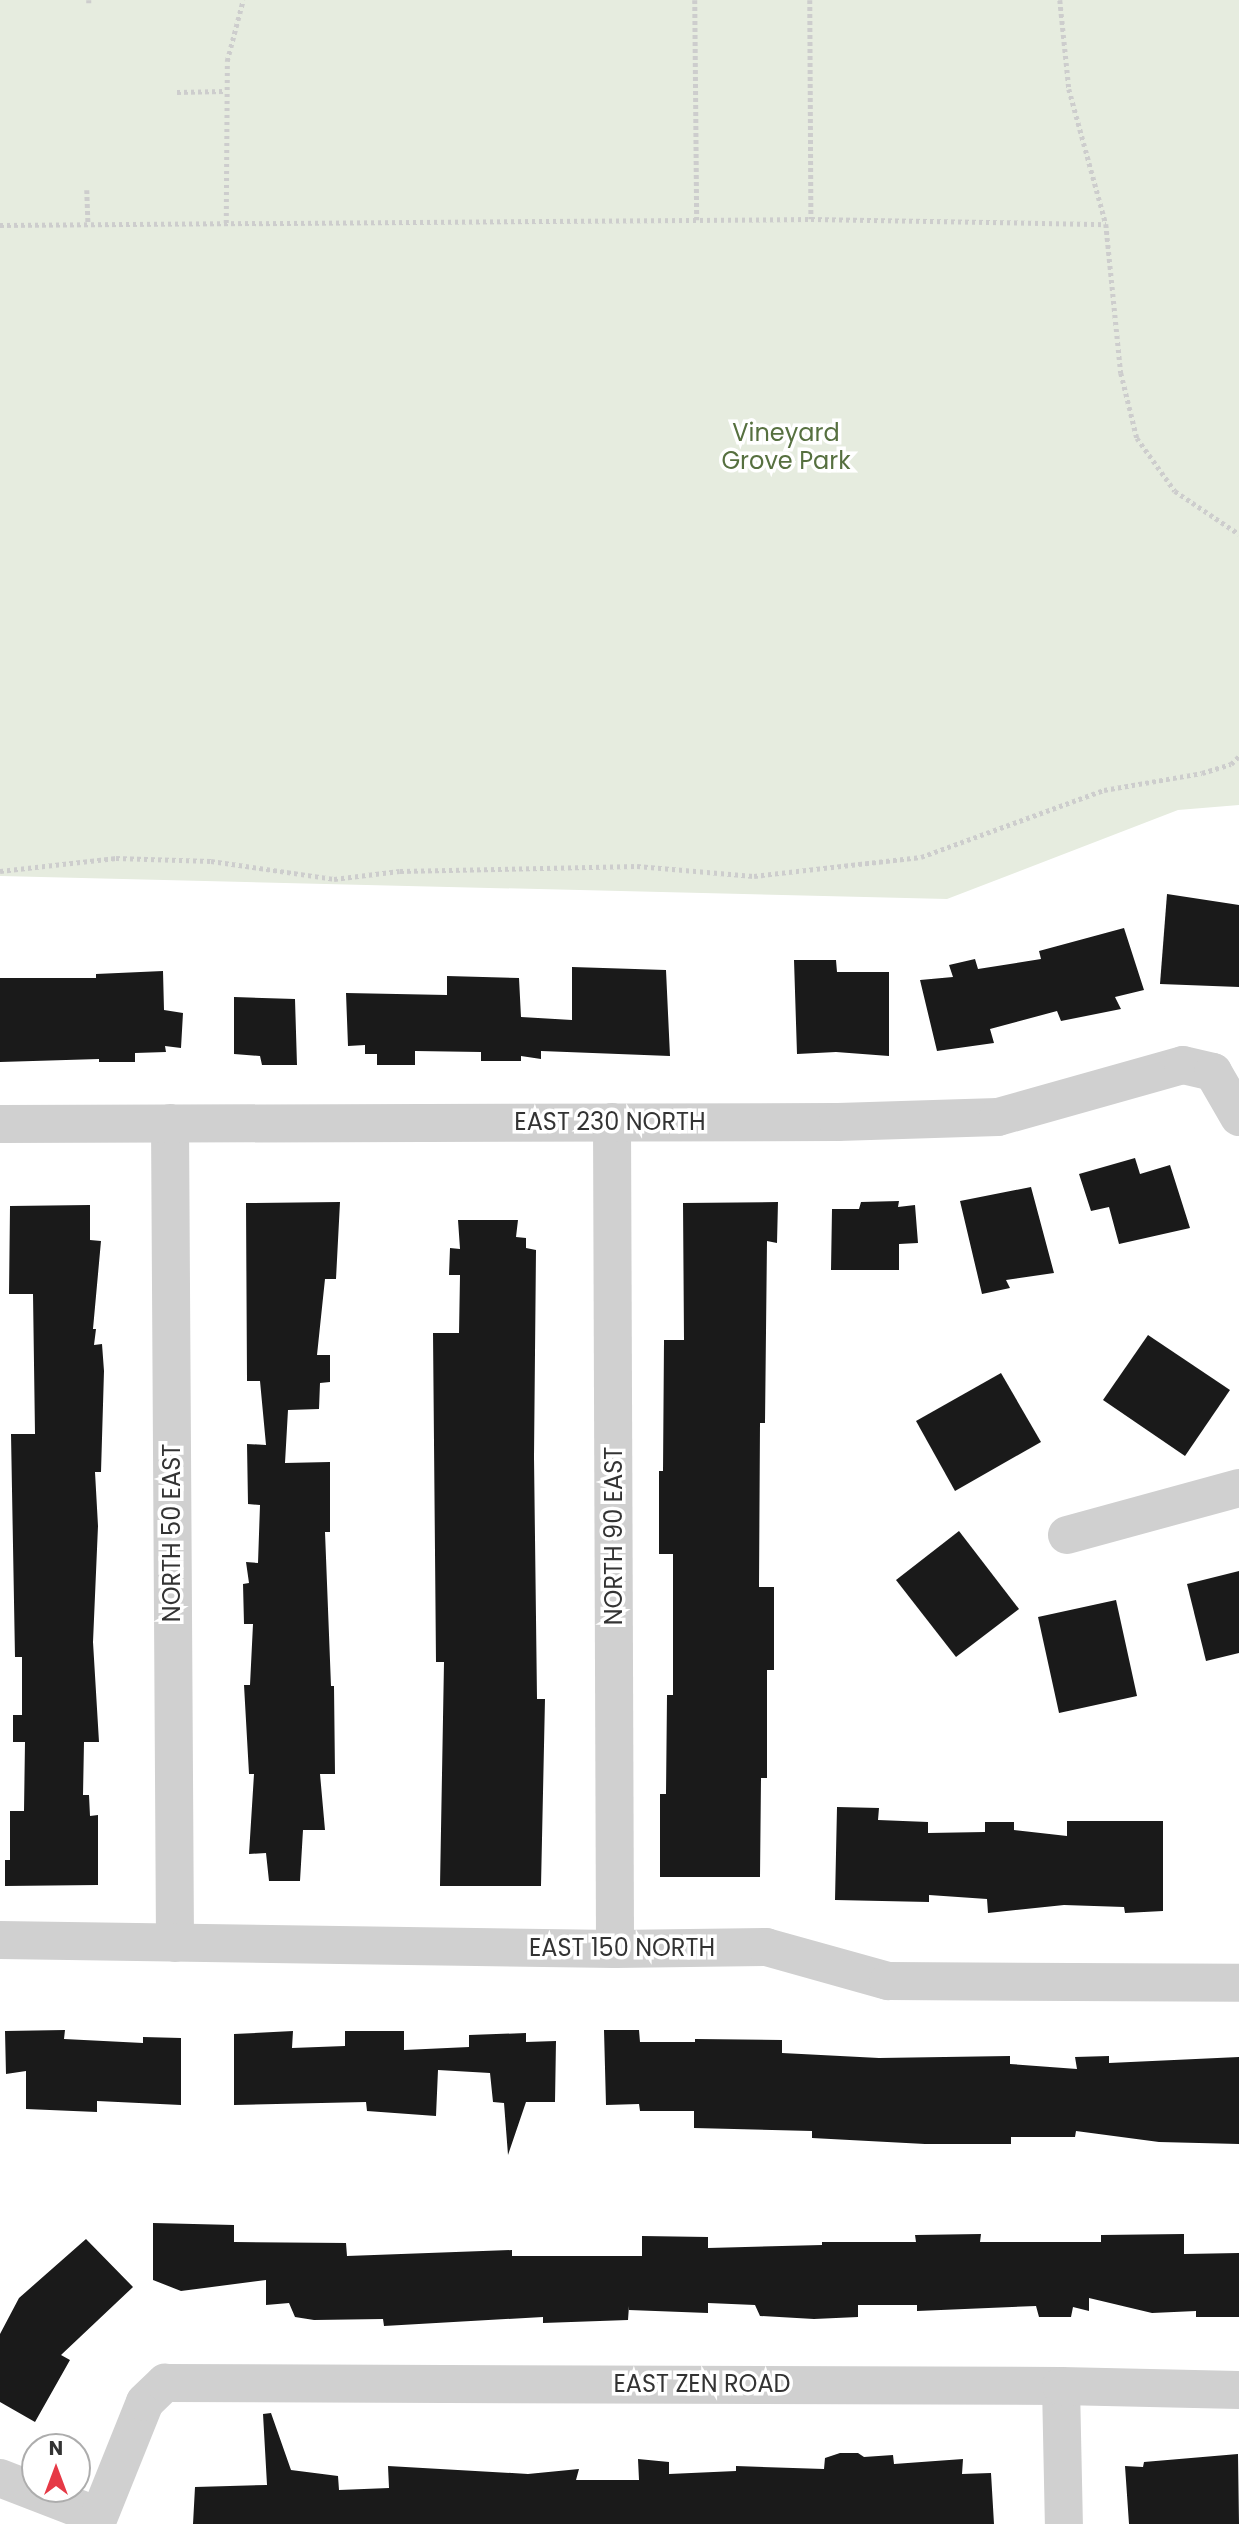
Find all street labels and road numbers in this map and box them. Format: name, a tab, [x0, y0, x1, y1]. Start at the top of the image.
street label: EAST 230 NORTH	[514, 1108, 706, 1136]
street label: NORTH 50 EAST	[158, 1444, 186, 1622]
street label: NORTH 90 EAST	[600, 1447, 628, 1625]
street label: EAST 150 NORTH	[529, 1934, 715, 1962]
street label: EAST ZEN ROAD	[613, 2370, 791, 2398]

